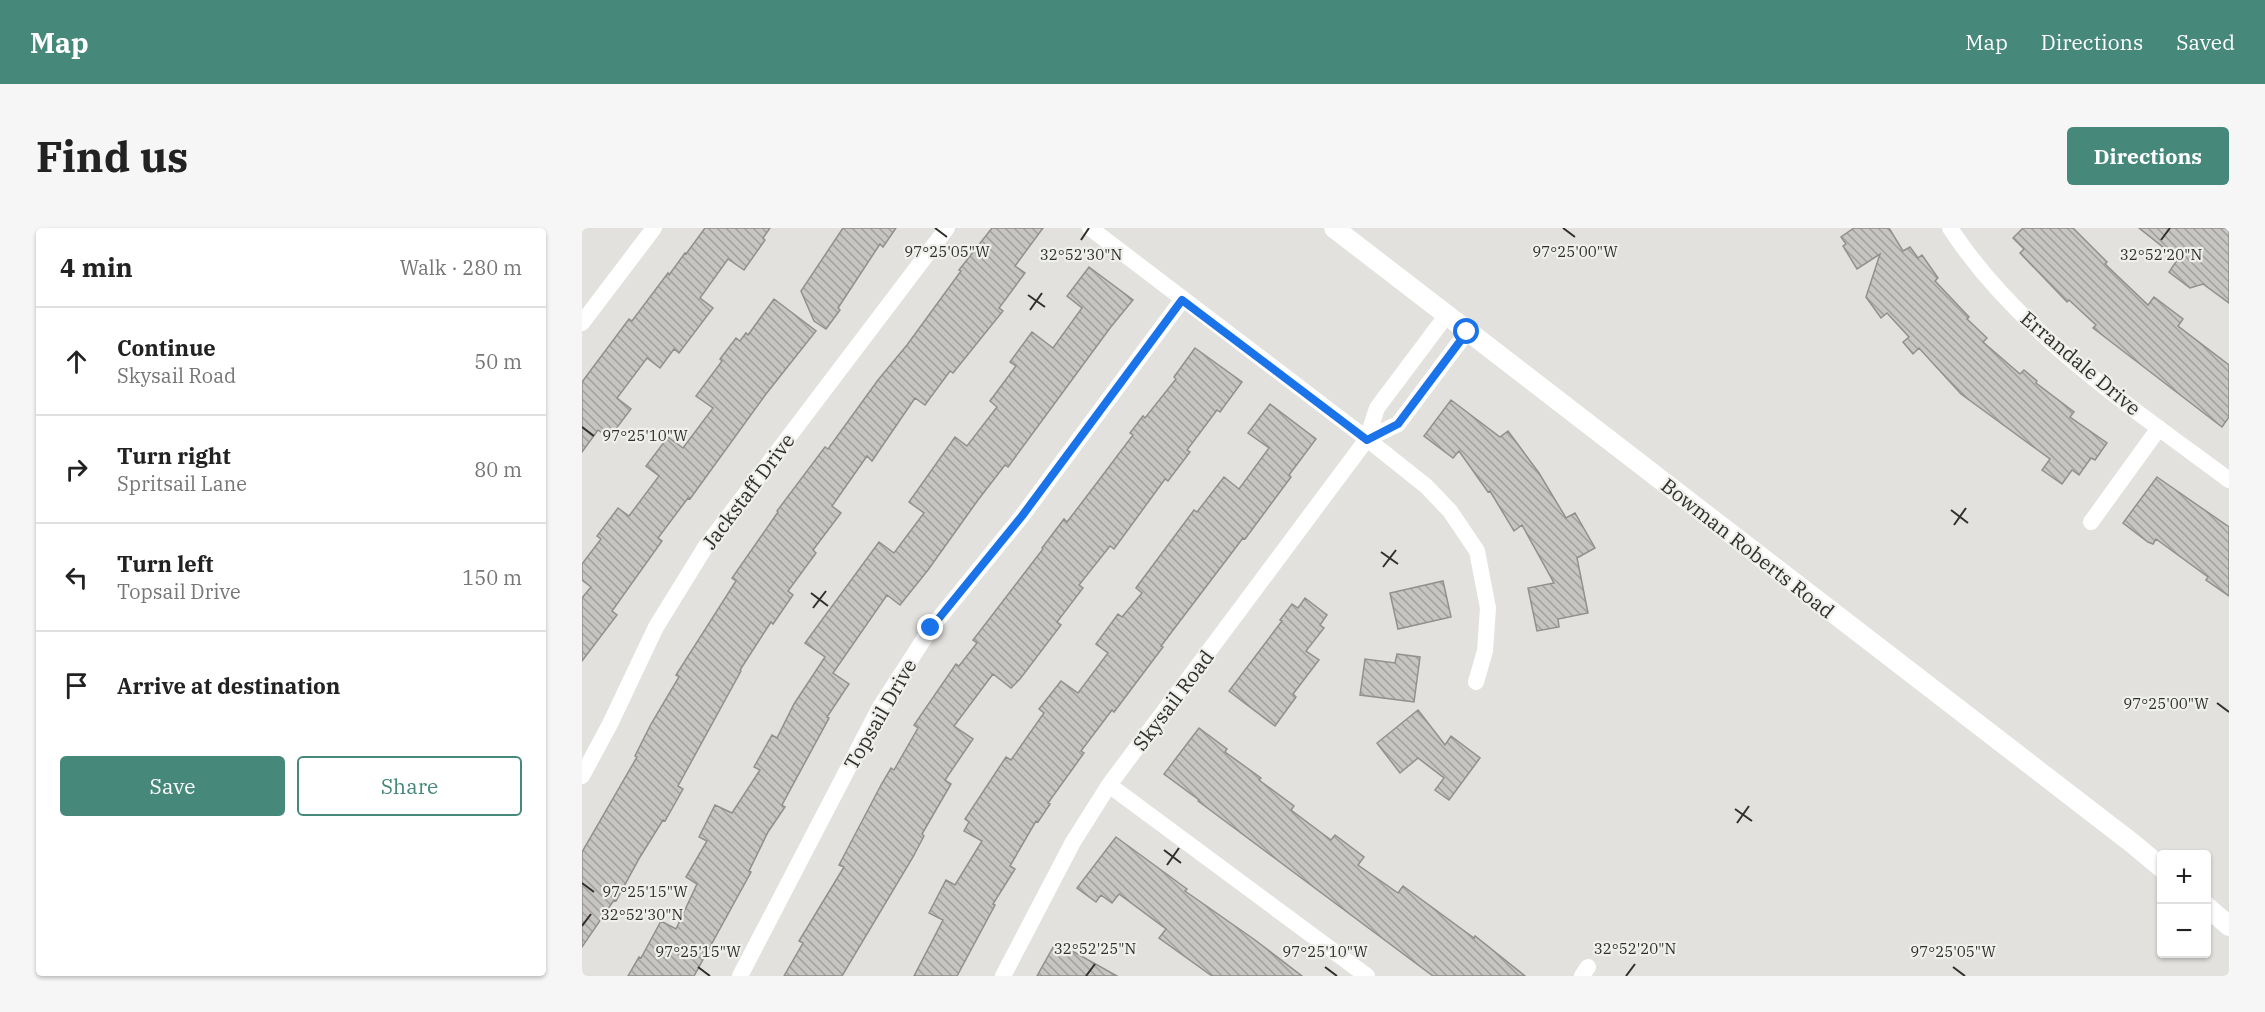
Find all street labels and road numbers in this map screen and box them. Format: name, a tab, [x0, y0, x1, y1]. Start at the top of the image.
street label: Errandale Drive	[2015, 305, 2147, 421]
street label: Jackstaff Drive	[696, 428, 800, 554]
street label: Bowman Roberts Road	[1656, 472, 1840, 624]
street label: Skysail Road	[1126, 644, 1220, 756]
street label: Topsail Drive	[837, 654, 923, 774]

